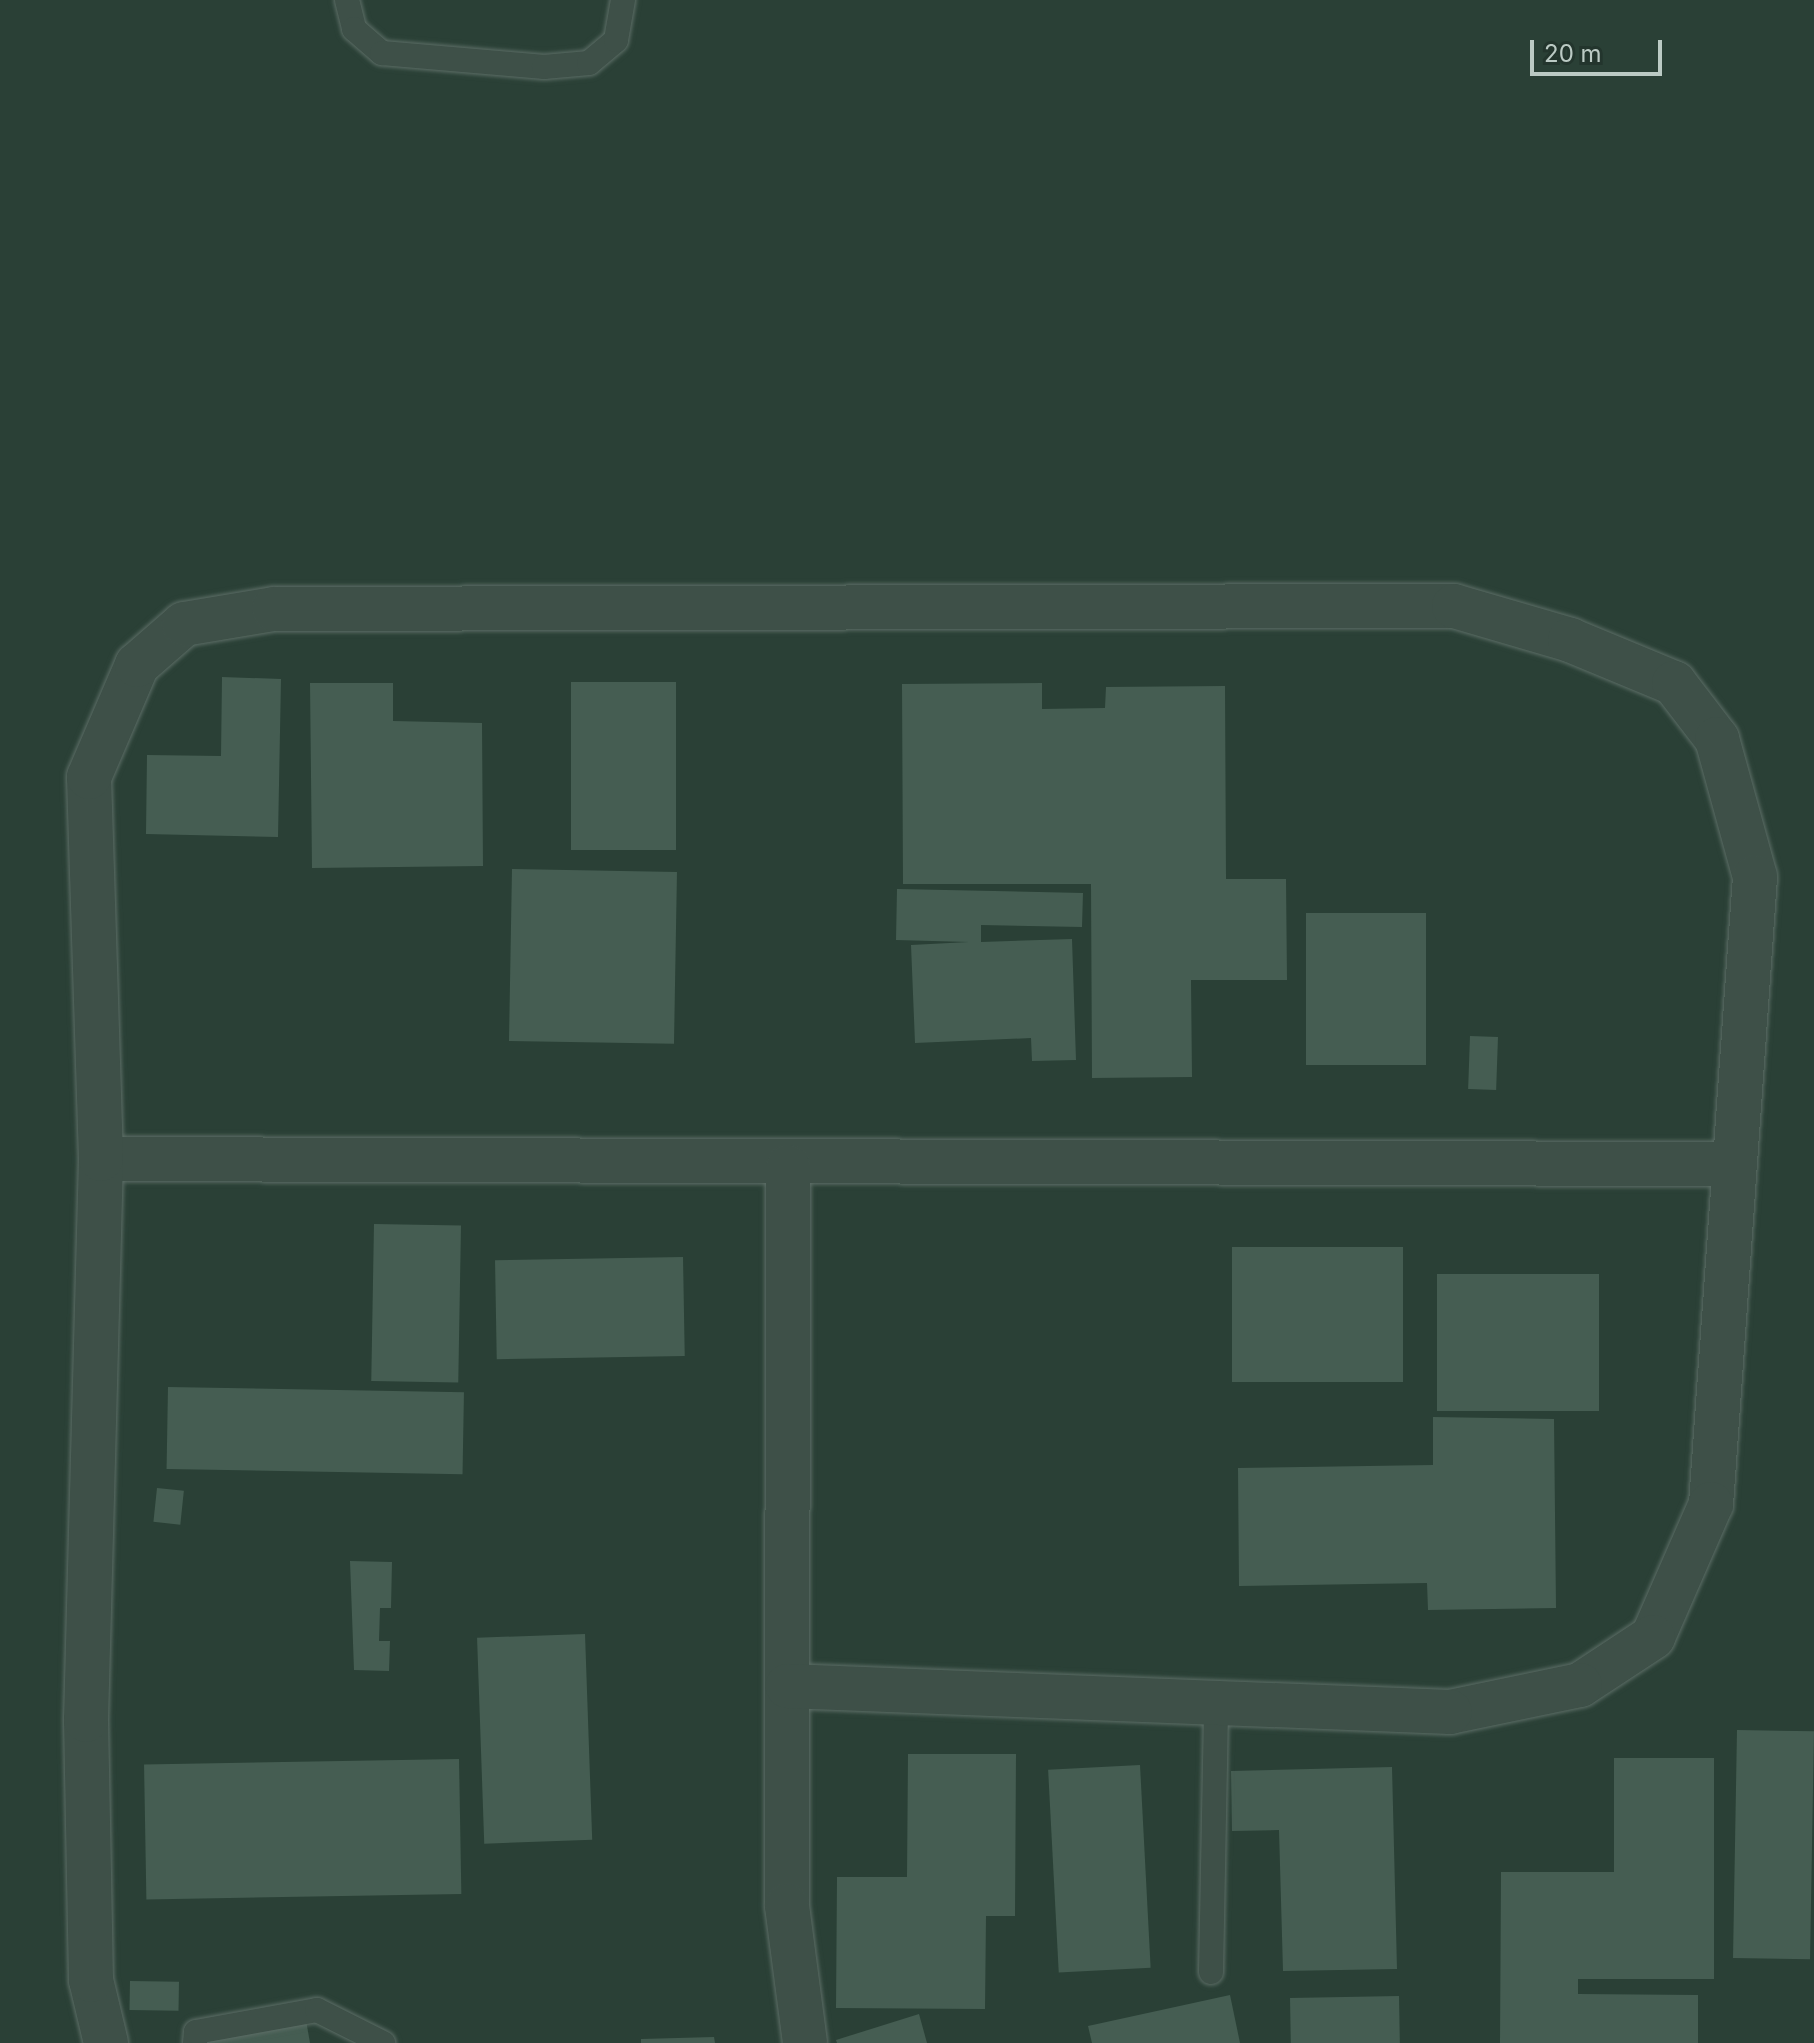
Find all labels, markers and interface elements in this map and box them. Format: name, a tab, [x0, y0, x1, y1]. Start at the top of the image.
scale bar	[1534, 24, 1666, 74]
text: 20 m	[1544, 39, 1602, 68]

